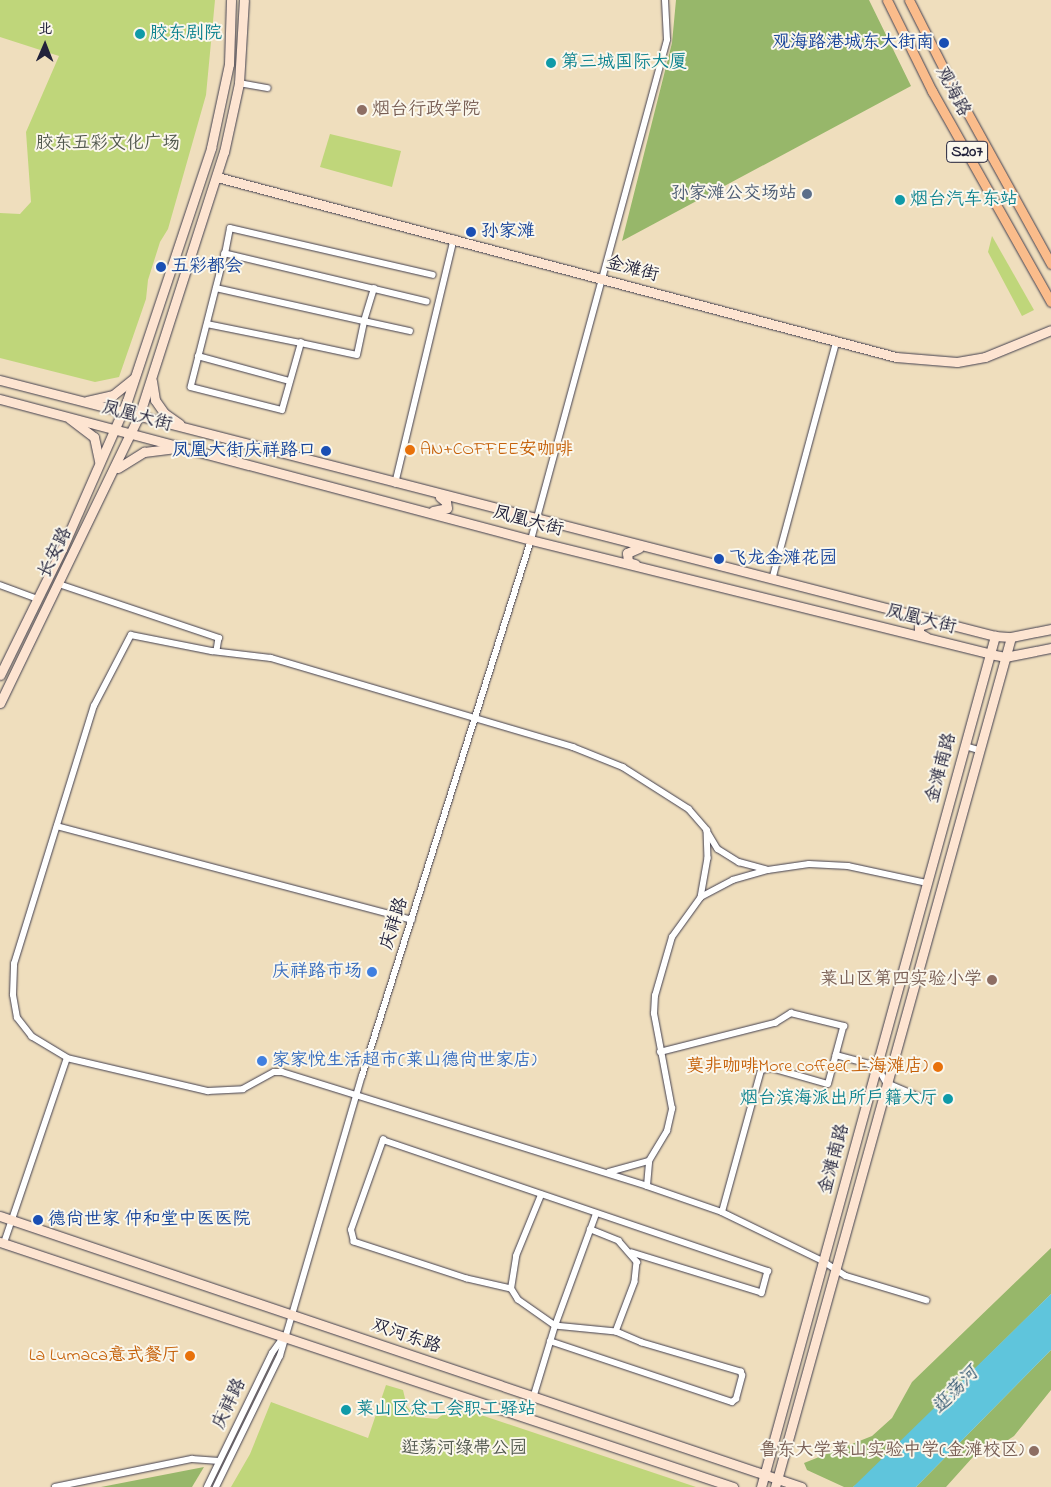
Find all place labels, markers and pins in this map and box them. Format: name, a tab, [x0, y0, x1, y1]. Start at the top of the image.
place label: 胶东剧院	[150, 23, 222, 45]
marker: 胶东剧院	[134, 28, 146, 40]
place label: 观海路港城东大街南	[772, 32, 934, 54]
marker: 观海路港城东大街南	[938, 37, 950, 49]
place label: 第三城国际大厦	[561, 52, 687, 74]
marker: 第三城国际大厦	[545, 57, 557, 69]
place label: 烟台行政学院	[372, 99, 480, 121]
marker: 烟台行政学院	[356, 104, 368, 116]
place label: 孙家滩公交场站	[671, 183, 797, 205]
marker: 孙家滩公交场站	[801, 188, 813, 200]
place label: 烟台汽车东站	[910, 189, 1018, 211]
marker: 烟台汽车东站	[894, 194, 906, 206]
place label: 孙家滩	[481, 221, 535, 243]
marker: 孙家滩	[465, 226, 477, 238]
place label: 五彩都会	[171, 256, 243, 278]
marker: 五彩都会	[155, 261, 167, 273]
place label: AN+COFFEE安咖啡	[420, 439, 573, 461]
place label: 凤凰大街庆祥路口	[172, 440, 316, 462]
marker: AN+COFFEE安咖啡	[404, 444, 416, 456]
marker: 凤凰大街庆祥路口	[320, 445, 332, 457]
place label: 飞龙金滩花园	[729, 548, 837, 570]
marker: 飞龙金滩花园	[713, 553, 725, 565]
place label: 庆祥路市场	[272, 961, 362, 983]
marker: 庆祥路市场	[366, 966, 378, 978]
place label: 莱山区第四实验小学	[820, 969, 982, 991]
marker: 莱山区第四实验小学	[986, 974, 998, 986]
place label: 家家悦生活超市(莱山德尚世家店)	[272, 1050, 537, 1072]
marker: 家家悦生活超市(莱山德尚世家店)	[256, 1055, 268, 1067]
place label: 莫非咖啡More coffee(上海滩店)	[686, 1056, 928, 1078]
marker: 莫非咖啡More coffee(上海滩店)	[932, 1061, 944, 1073]
place label: 烟台滨海派出所户籍大厅	[740, 1088, 938, 1110]
marker: 烟台滨海派出所户籍大厅	[942, 1093, 954, 1105]
place label: 德尚世家 仲和堂中医医院	[48, 1209, 250, 1231]
marker: 德尚世家 仲和堂中医医院	[32, 1214, 44, 1226]
place label: La Lumaca意式餐厅	[29, 1345, 180, 1367]
marker: La Lumaca意式餐厅	[184, 1350, 196, 1362]
place label: 莱山区总工会职工驿站	[356, 1399, 536, 1421]
marker: 莱山区总工会职工驿站	[340, 1404, 352, 1416]
place label: 鲁东大学莱山实验中学(金滩校区)	[759, 1440, 1024, 1462]
marker: 鲁东大学莱山实验中学(金滩校区)	[1028, 1445, 1040, 1457]

